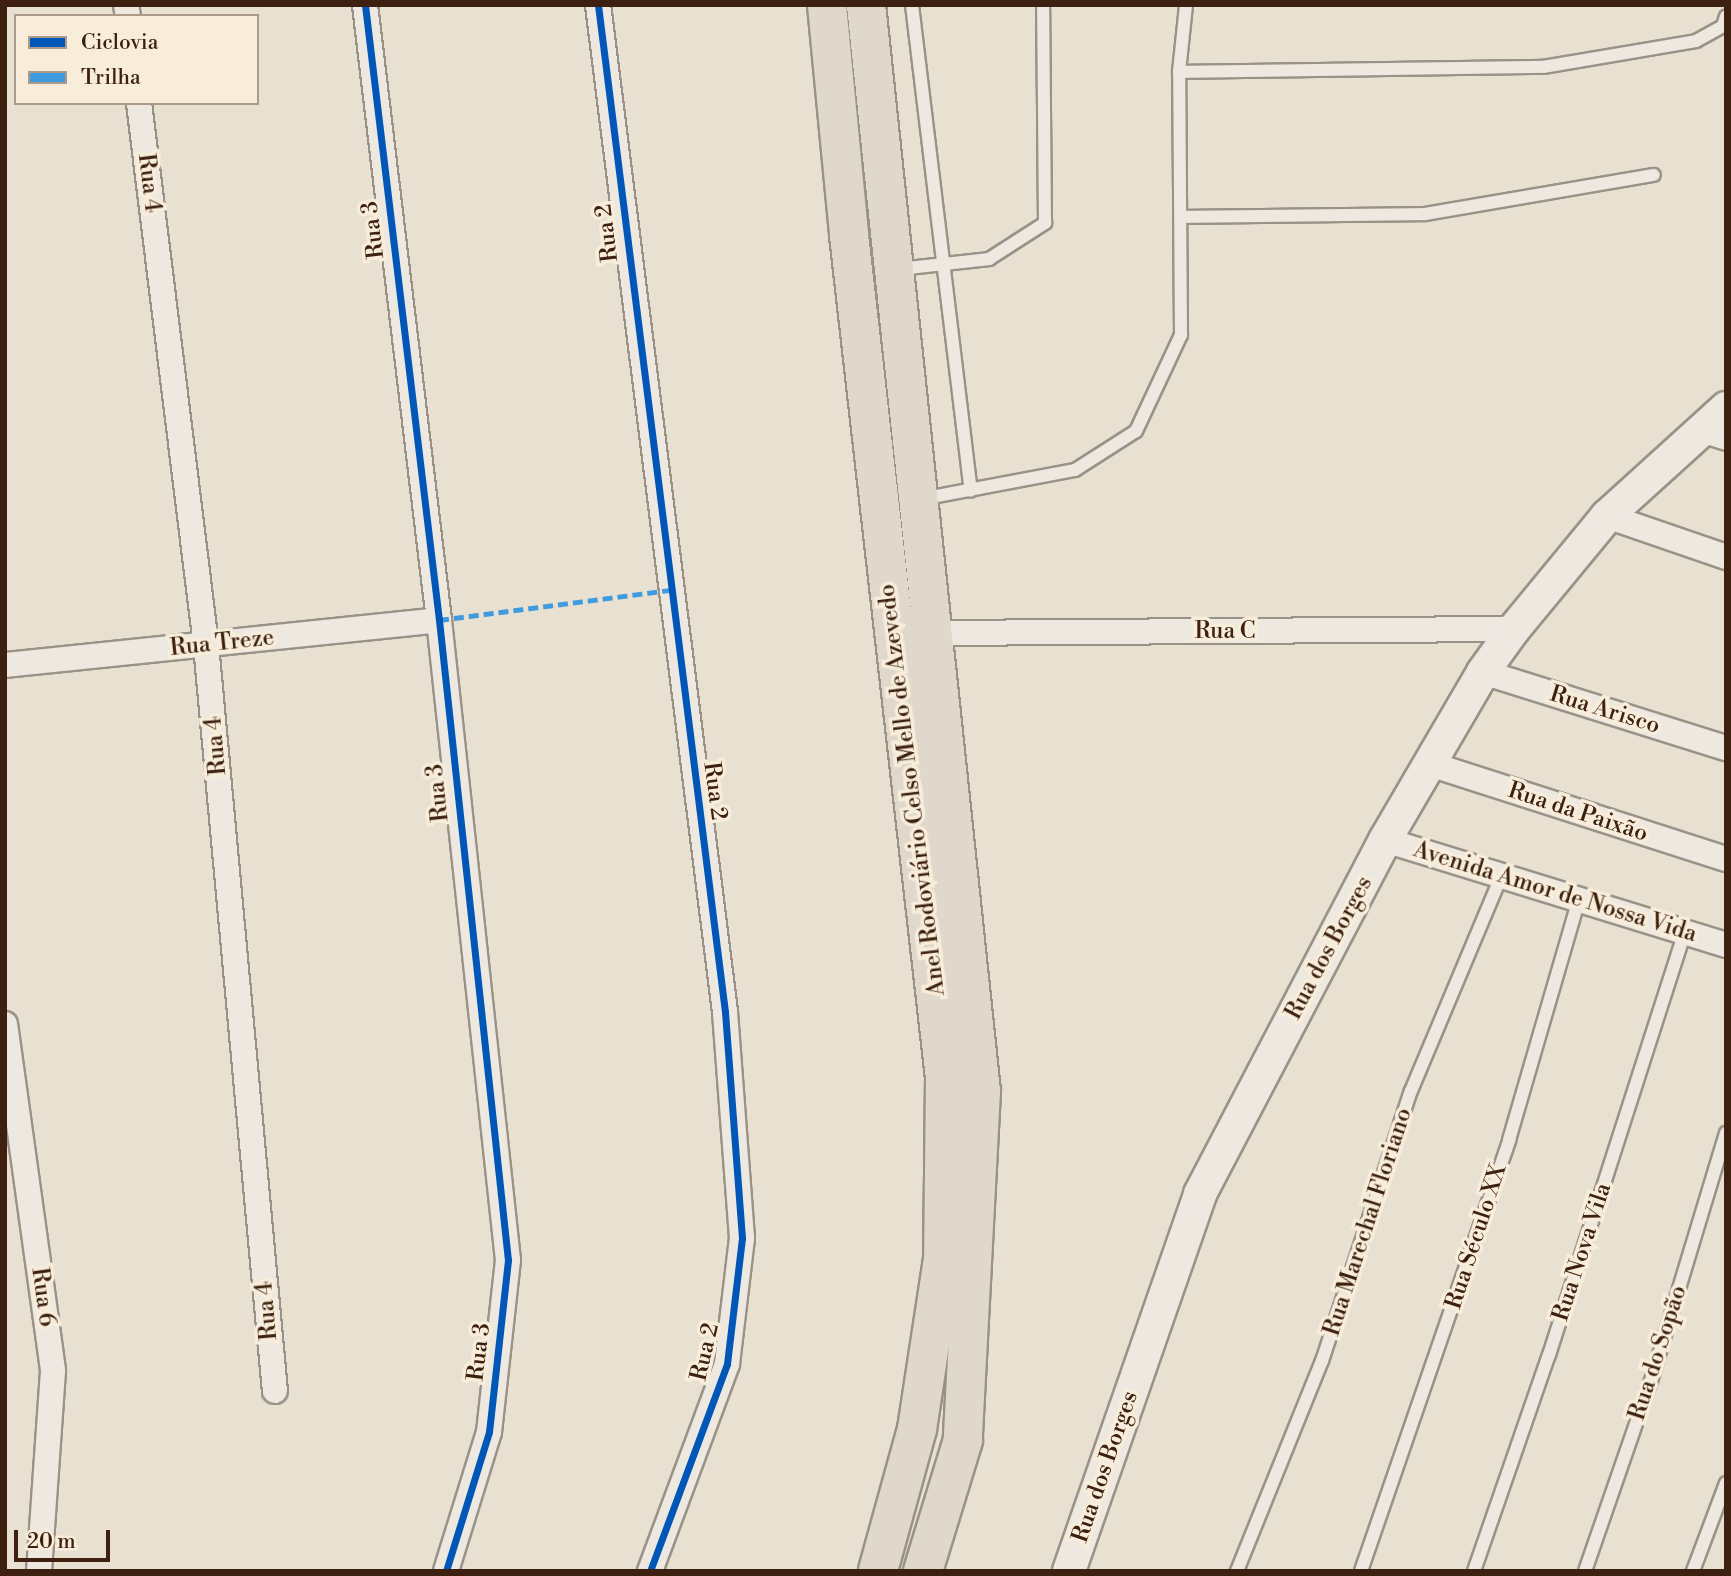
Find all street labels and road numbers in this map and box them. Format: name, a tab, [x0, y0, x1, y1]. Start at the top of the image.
street label: Rua 4	[132, 152, 166, 214]
street label: Rua 3	[356, 199, 390, 261]
street label: Rua 2	[590, 202, 624, 264]
street label: Anel Rodoviário Celso Mello de Azevedo	[873, 582, 951, 998]
street label: Rua C	[1194, 617, 1256, 645]
street label: Rua Treze	[169, 624, 275, 662]
street label: Rua Arisco	[1547, 680, 1663, 740]
street label: Rua 4	[200, 715, 232, 777]
street label: Rua 2	[697, 760, 733, 822]
street label: Rua 3	[421, 763, 455, 823]
street label: Rua da Paixão	[1505, 776, 1651, 848]
street label: Avenida Amor de Nossa Vida	[1410, 836, 1700, 948]
street label: Rua dos Borges	[1280, 872, 1378, 1024]
street label: Rua Marechal Floriano	[1318, 1104, 1418, 1340]
street label: Rua Século XX	[1440, 1161, 1512, 1313]
street label: Rua Nova Vila	[1547, 1179, 1617, 1325]
street label: Rua 6	[25, 1266, 61, 1328]
street label: Rua 4	[251, 1280, 283, 1342]
street label: Rua do Sopão	[1623, 1282, 1693, 1424]
street label: Rua 2	[685, 1320, 725, 1384]
street label: Rua 3	[462, 1321, 496, 1383]
street label: Rua dos Borges	[1066, 1388, 1144, 1546]

